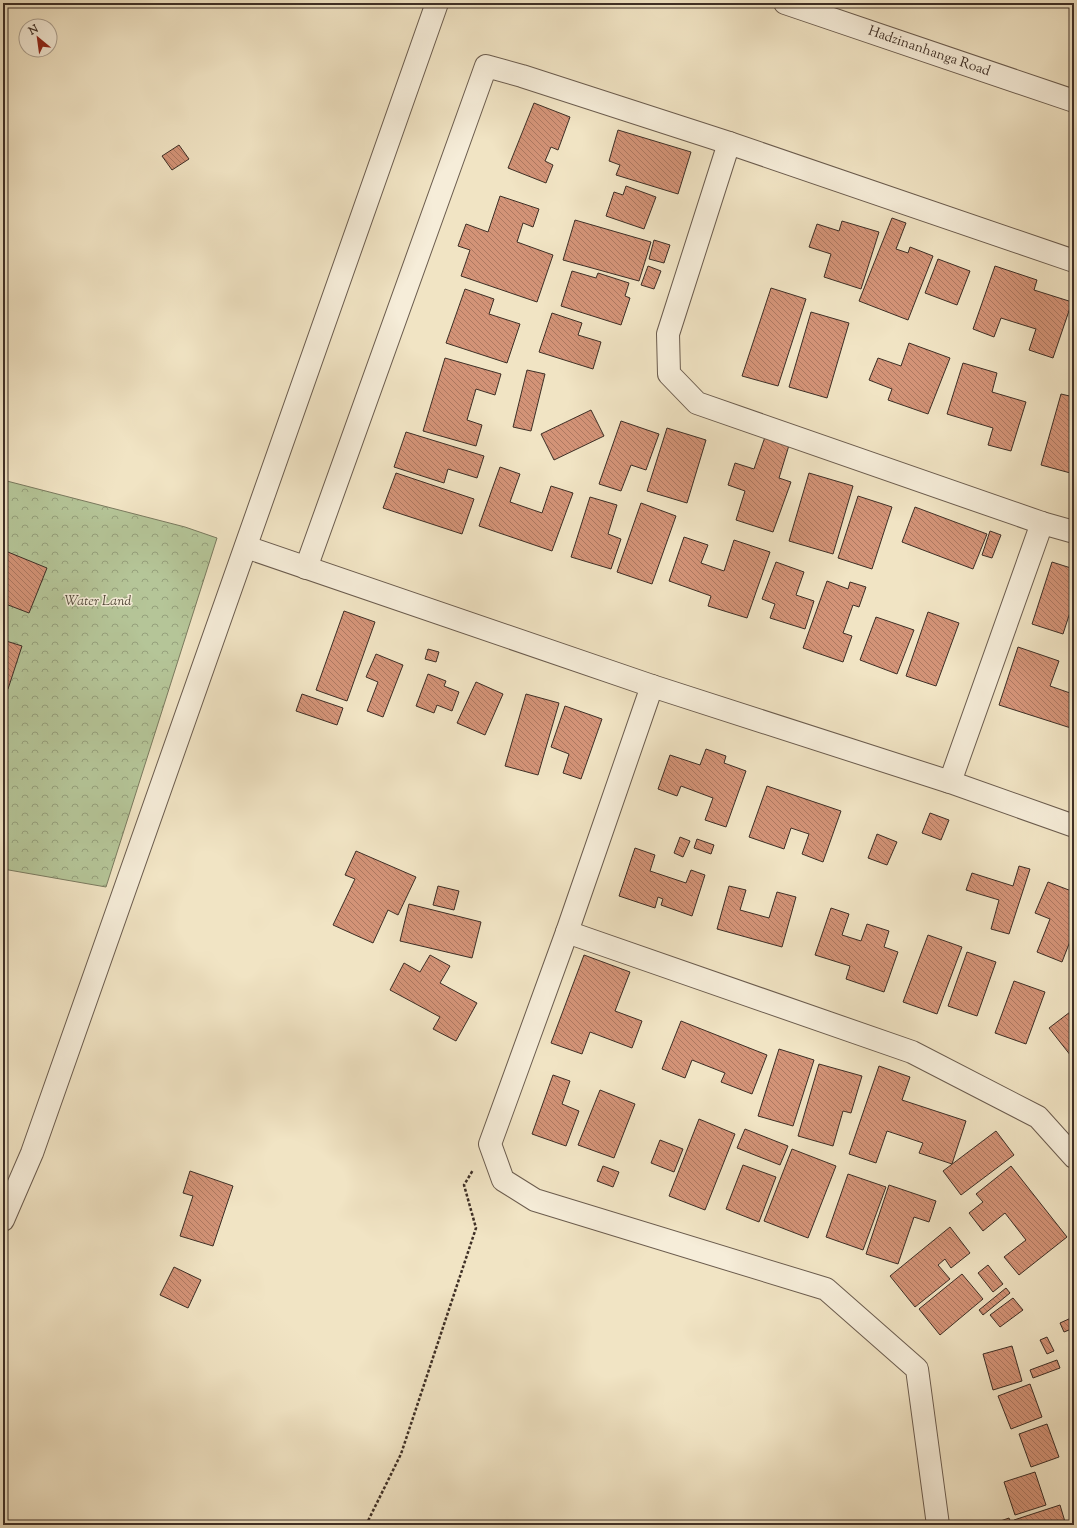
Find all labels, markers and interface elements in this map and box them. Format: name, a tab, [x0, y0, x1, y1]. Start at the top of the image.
north arrow	[18, 18, 58, 58]
text: N	[25, 21, 42, 40]
street label: Hadzinanhanga Road	[865, 22, 993, 82]
park label: Water Land	[65, 592, 131, 612]

